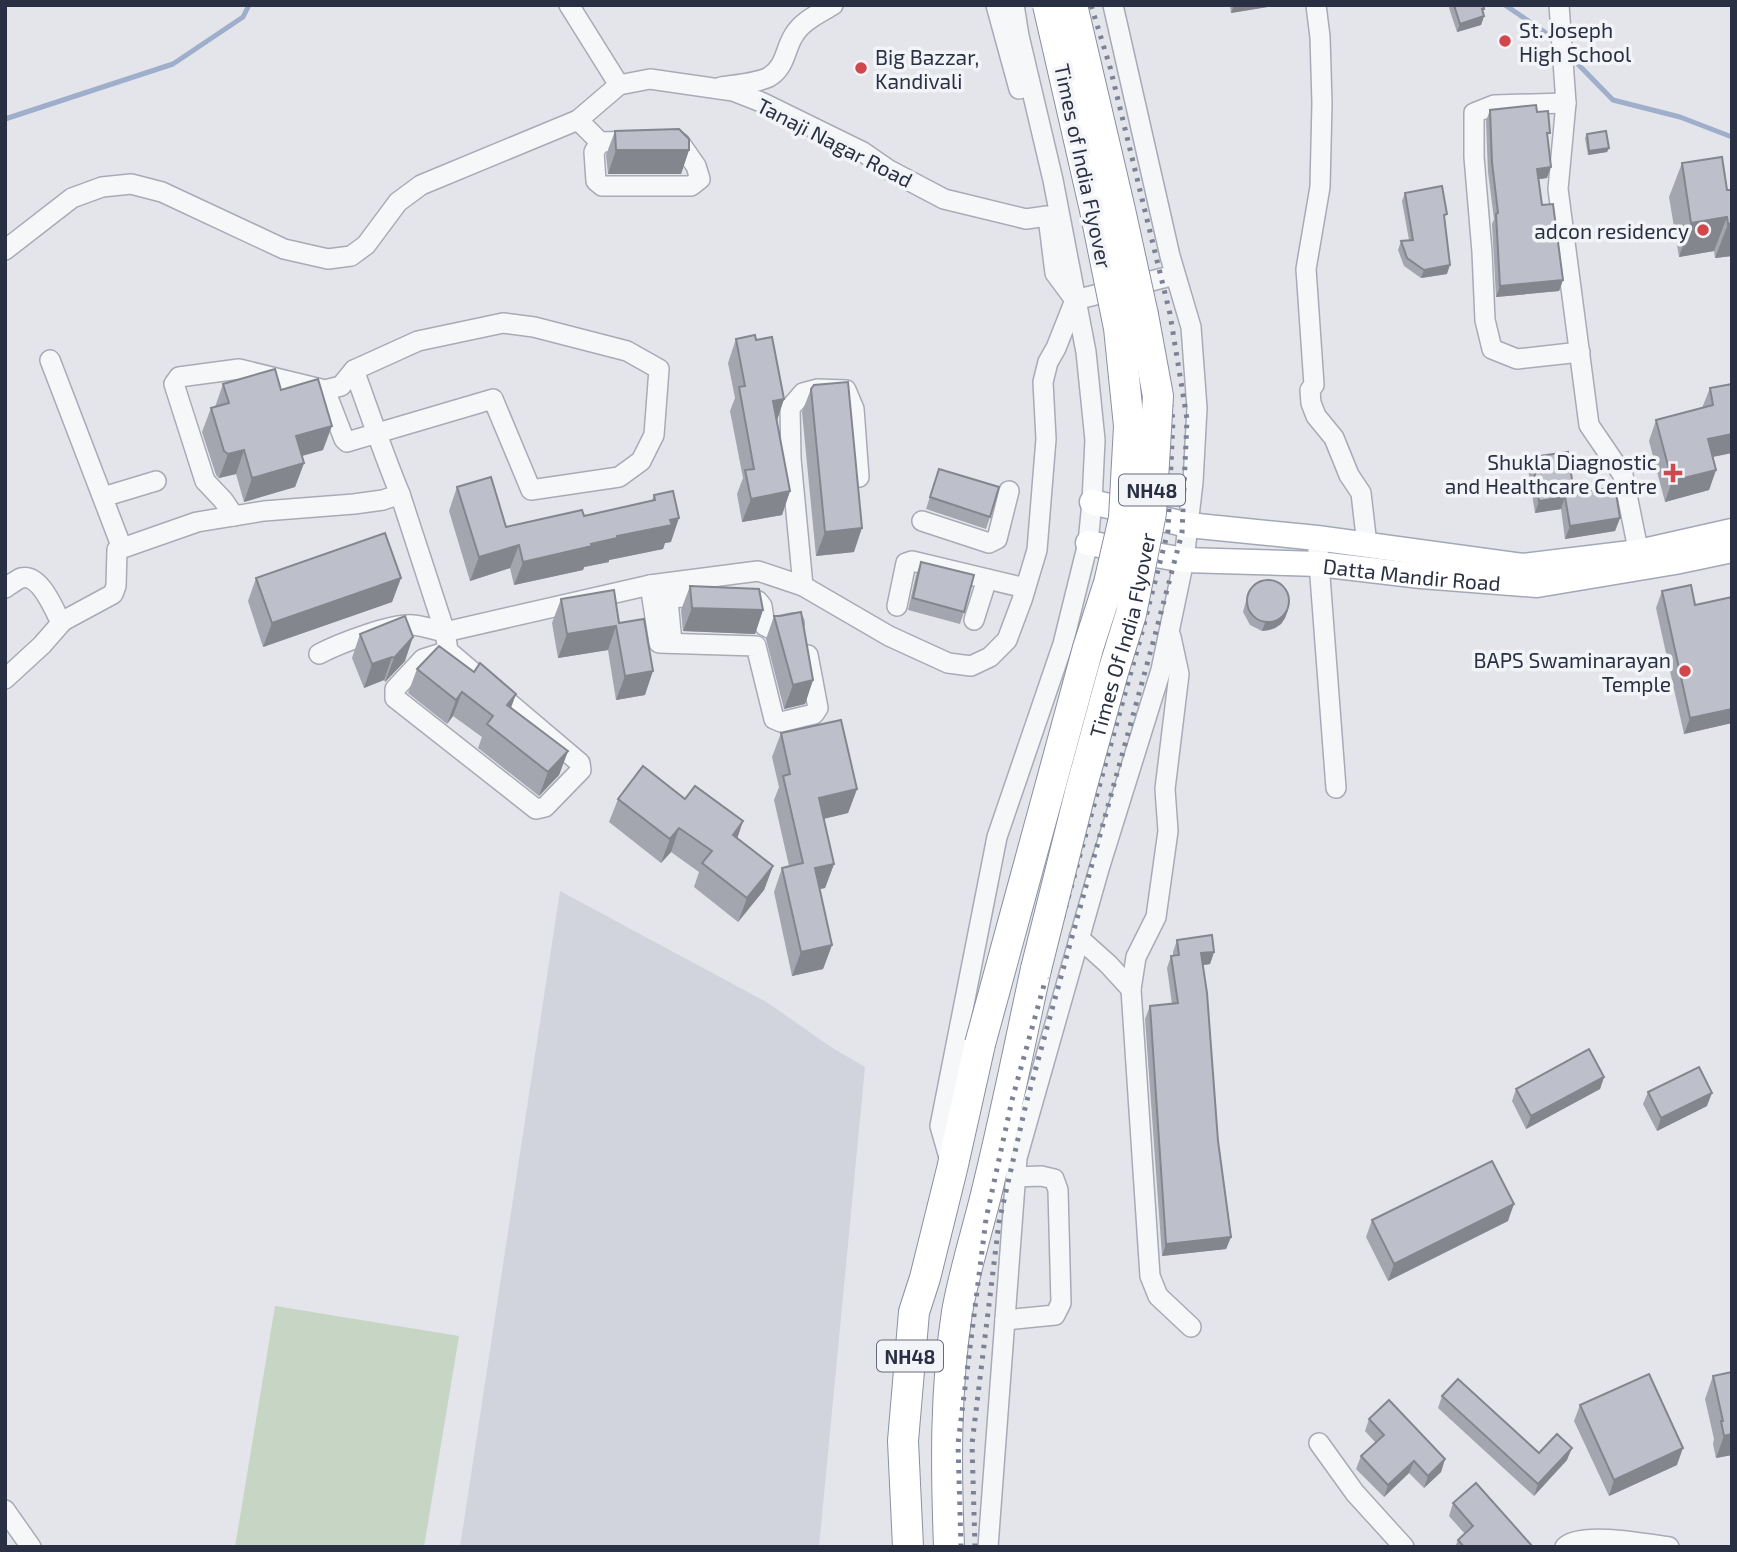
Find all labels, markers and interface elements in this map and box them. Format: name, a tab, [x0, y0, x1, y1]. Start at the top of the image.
place label: St. Joseph High School	[1519, 17, 1632, 66]
marker: St. Joseph High School	[1497, 33, 1513, 49]
place label: Big Bazzar, Kandivali	[875, 44, 979, 93]
marker: Big Bazzar, Kandivali	[853, 60, 869, 76]
street label: Times of India Flyover	[1050, 62, 1118, 271]
street label: Tanaji Nagar Road	[753, 92, 917, 193]
place label: adcon residency	[1534, 218, 1689, 243]
marker: adcon residency	[1695, 222, 1711, 238]
place label: Shukla Diagnostic and Healthcare Centre	[1445, 449, 1657, 498]
marker: Shukla Diagnostic and Healthcare Centre	[1663, 463, 1683, 483]
road number: NH48	[1119, 475, 1185, 505]
street label: Times Of India Flyover	[1083, 530, 1159, 740]
street label: Datta Mandir Road	[1322, 552, 1502, 595]
place label: BAPS Swaminarayan Temple	[1474, 647, 1671, 696]
marker: BAPS Swaminarayan Temple	[1677, 663, 1693, 679]
road number: NH48	[877, 1340, 943, 1372]

